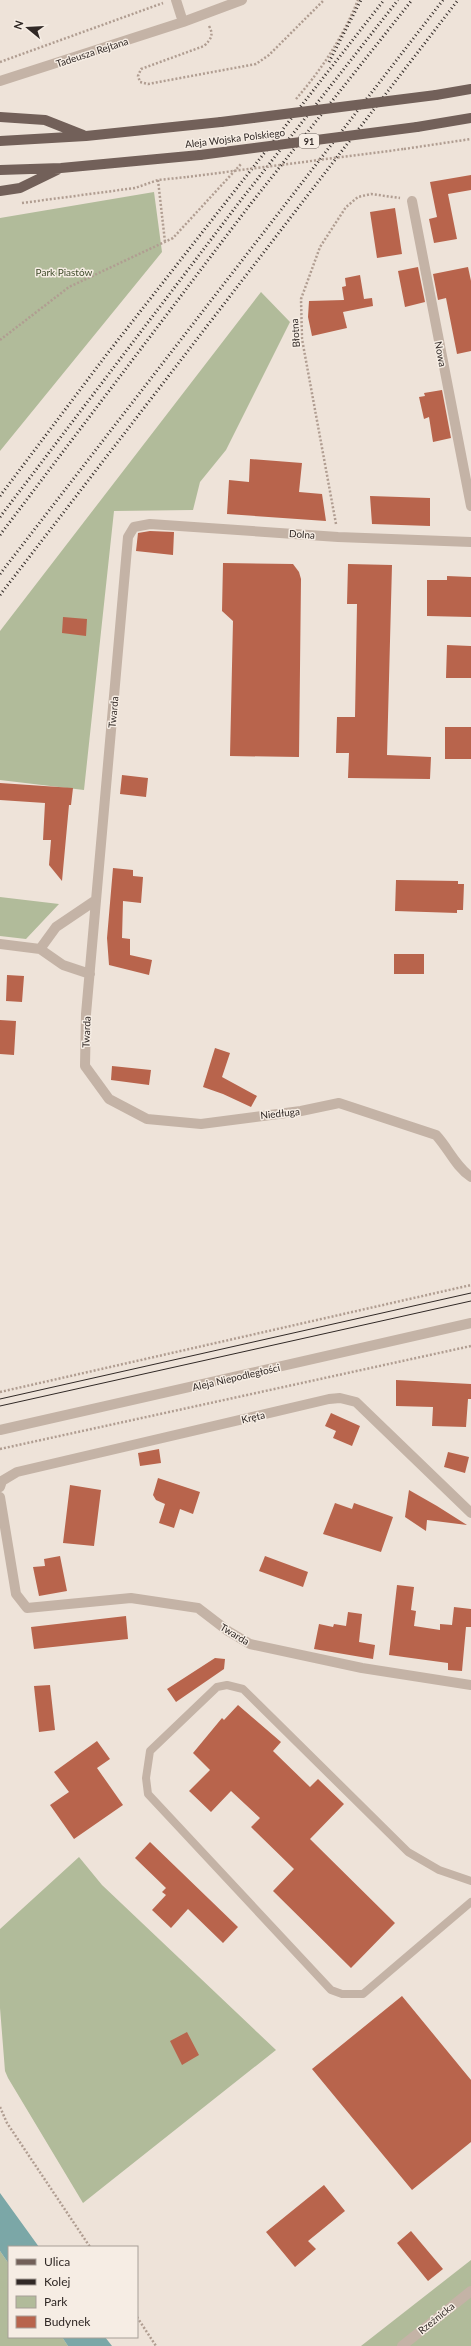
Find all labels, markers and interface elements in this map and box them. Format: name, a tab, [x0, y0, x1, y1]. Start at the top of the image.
north arrow	[8, 8, 48, 48]
text: N	[11, 19, 26, 31]
street label: Tadeusza Rejtana	[54, 35, 130, 69]
street label: Aleja Wojska Polskiego	[184, 126, 286, 150]
road number: 91	[299, 134, 319, 148]
park label: Park Piastów	[36, 266, 93, 278]
street label: Błotna	[288, 318, 302, 348]
street label: Nowa	[433, 340, 449, 368]
street label: Dolna	[289, 527, 315, 541]
street label: Twarda	[106, 696, 120, 728]
street label: Twarda	[79, 1016, 93, 1048]
street label: Niedługa	[260, 1105, 300, 1121]
street label: Aleja Niepodległości	[191, 1361, 281, 1393]
street label: Kręta	[240, 1408, 266, 1426]
street label: Twarda	[218, 1621, 252, 1647]
legend	[8, 2246, 138, 2338]
text: Ulica	[44, 2254, 70, 2269]
text: Kolej	[44, 2274, 70, 2289]
text: Park	[44, 2294, 68, 2309]
street label: Rzeźnicka	[415, 2300, 457, 2336]
text: Budynek	[44, 2314, 91, 2329]

